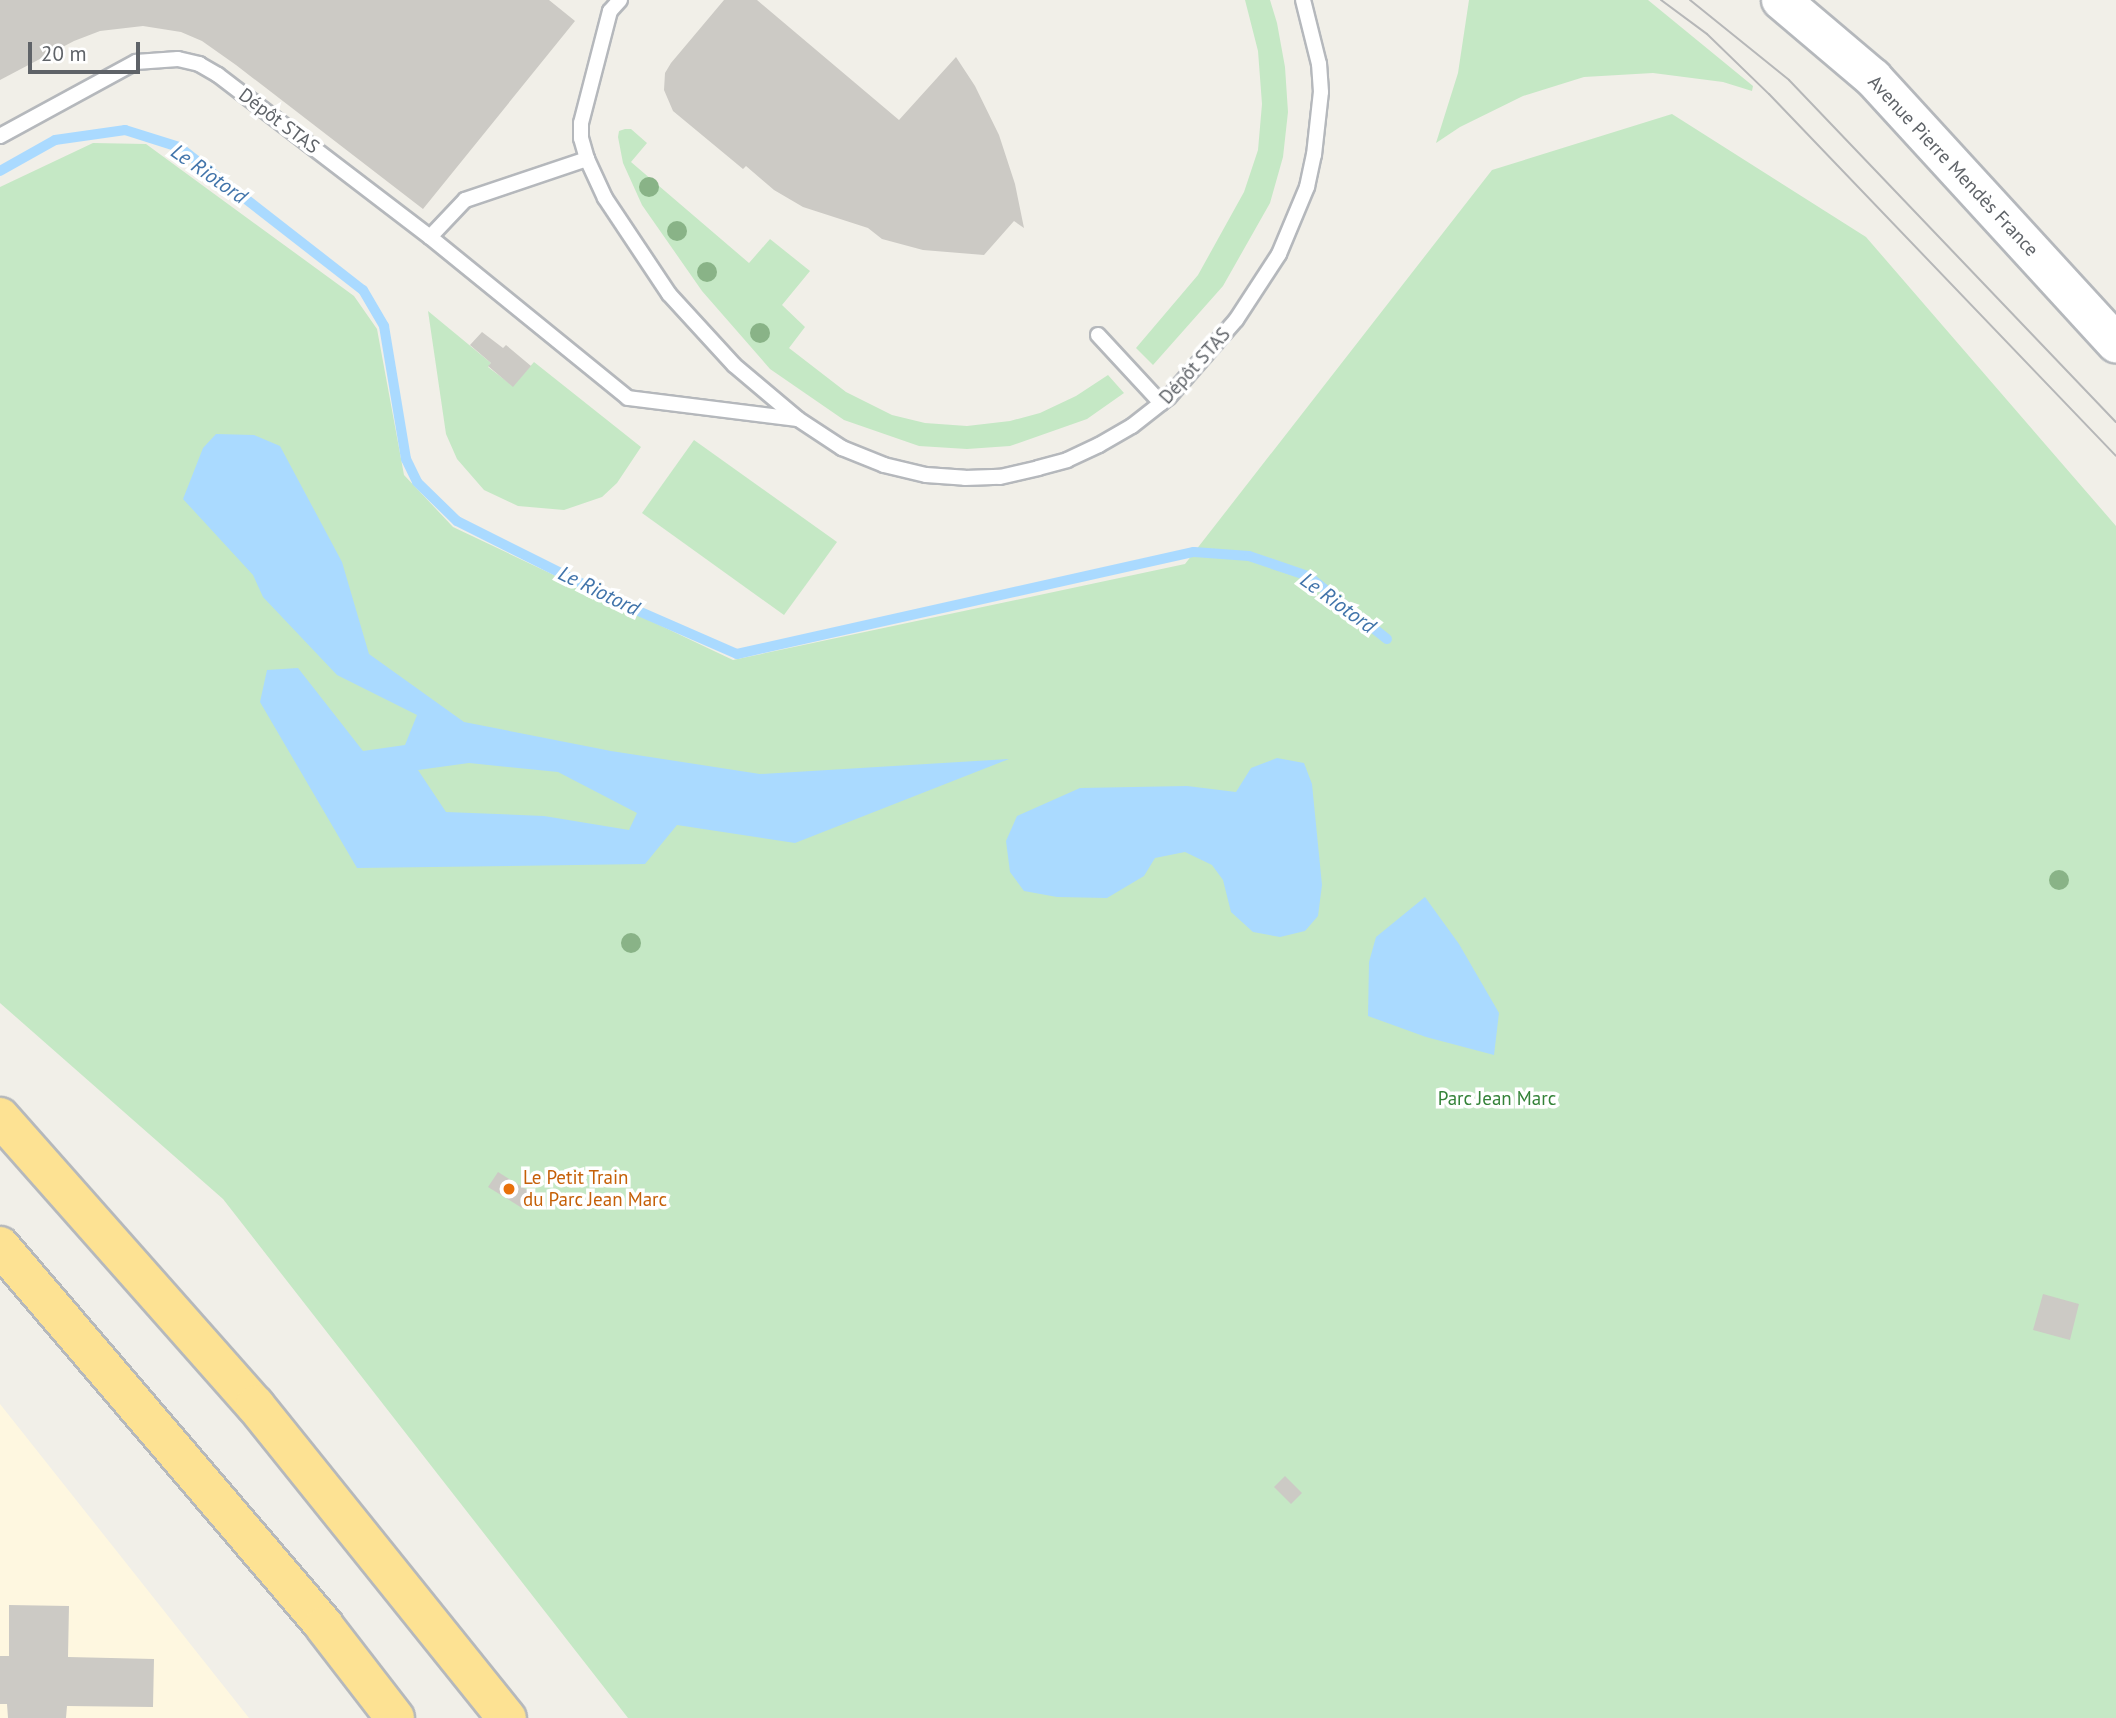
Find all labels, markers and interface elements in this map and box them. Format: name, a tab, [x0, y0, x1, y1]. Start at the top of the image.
scale bar	[32, 28, 144, 72]
text: 20 m	[41, 40, 87, 67]
street label: Avenue Pierre Mendès France	[1863, 71, 2043, 261]
street label: Dépôt STAS	[234, 83, 324, 159]
water label: Le Riotord	[166, 139, 252, 209]
street label: Dépôt STAS	[1155, 323, 1235, 409]
water label: Le Riotord	[554, 561, 644, 621]
water label: Le Riotord	[1295, 567, 1381, 639]
park label: Parc Jean Marc	[1437, 1088, 1557, 1110]
place label: Le Petit Train du Parc Jean Marc	[523, 1167, 668, 1211]
marker: Le Petit Train du Parc Jean Marc	[501, 1181, 517, 1197]

